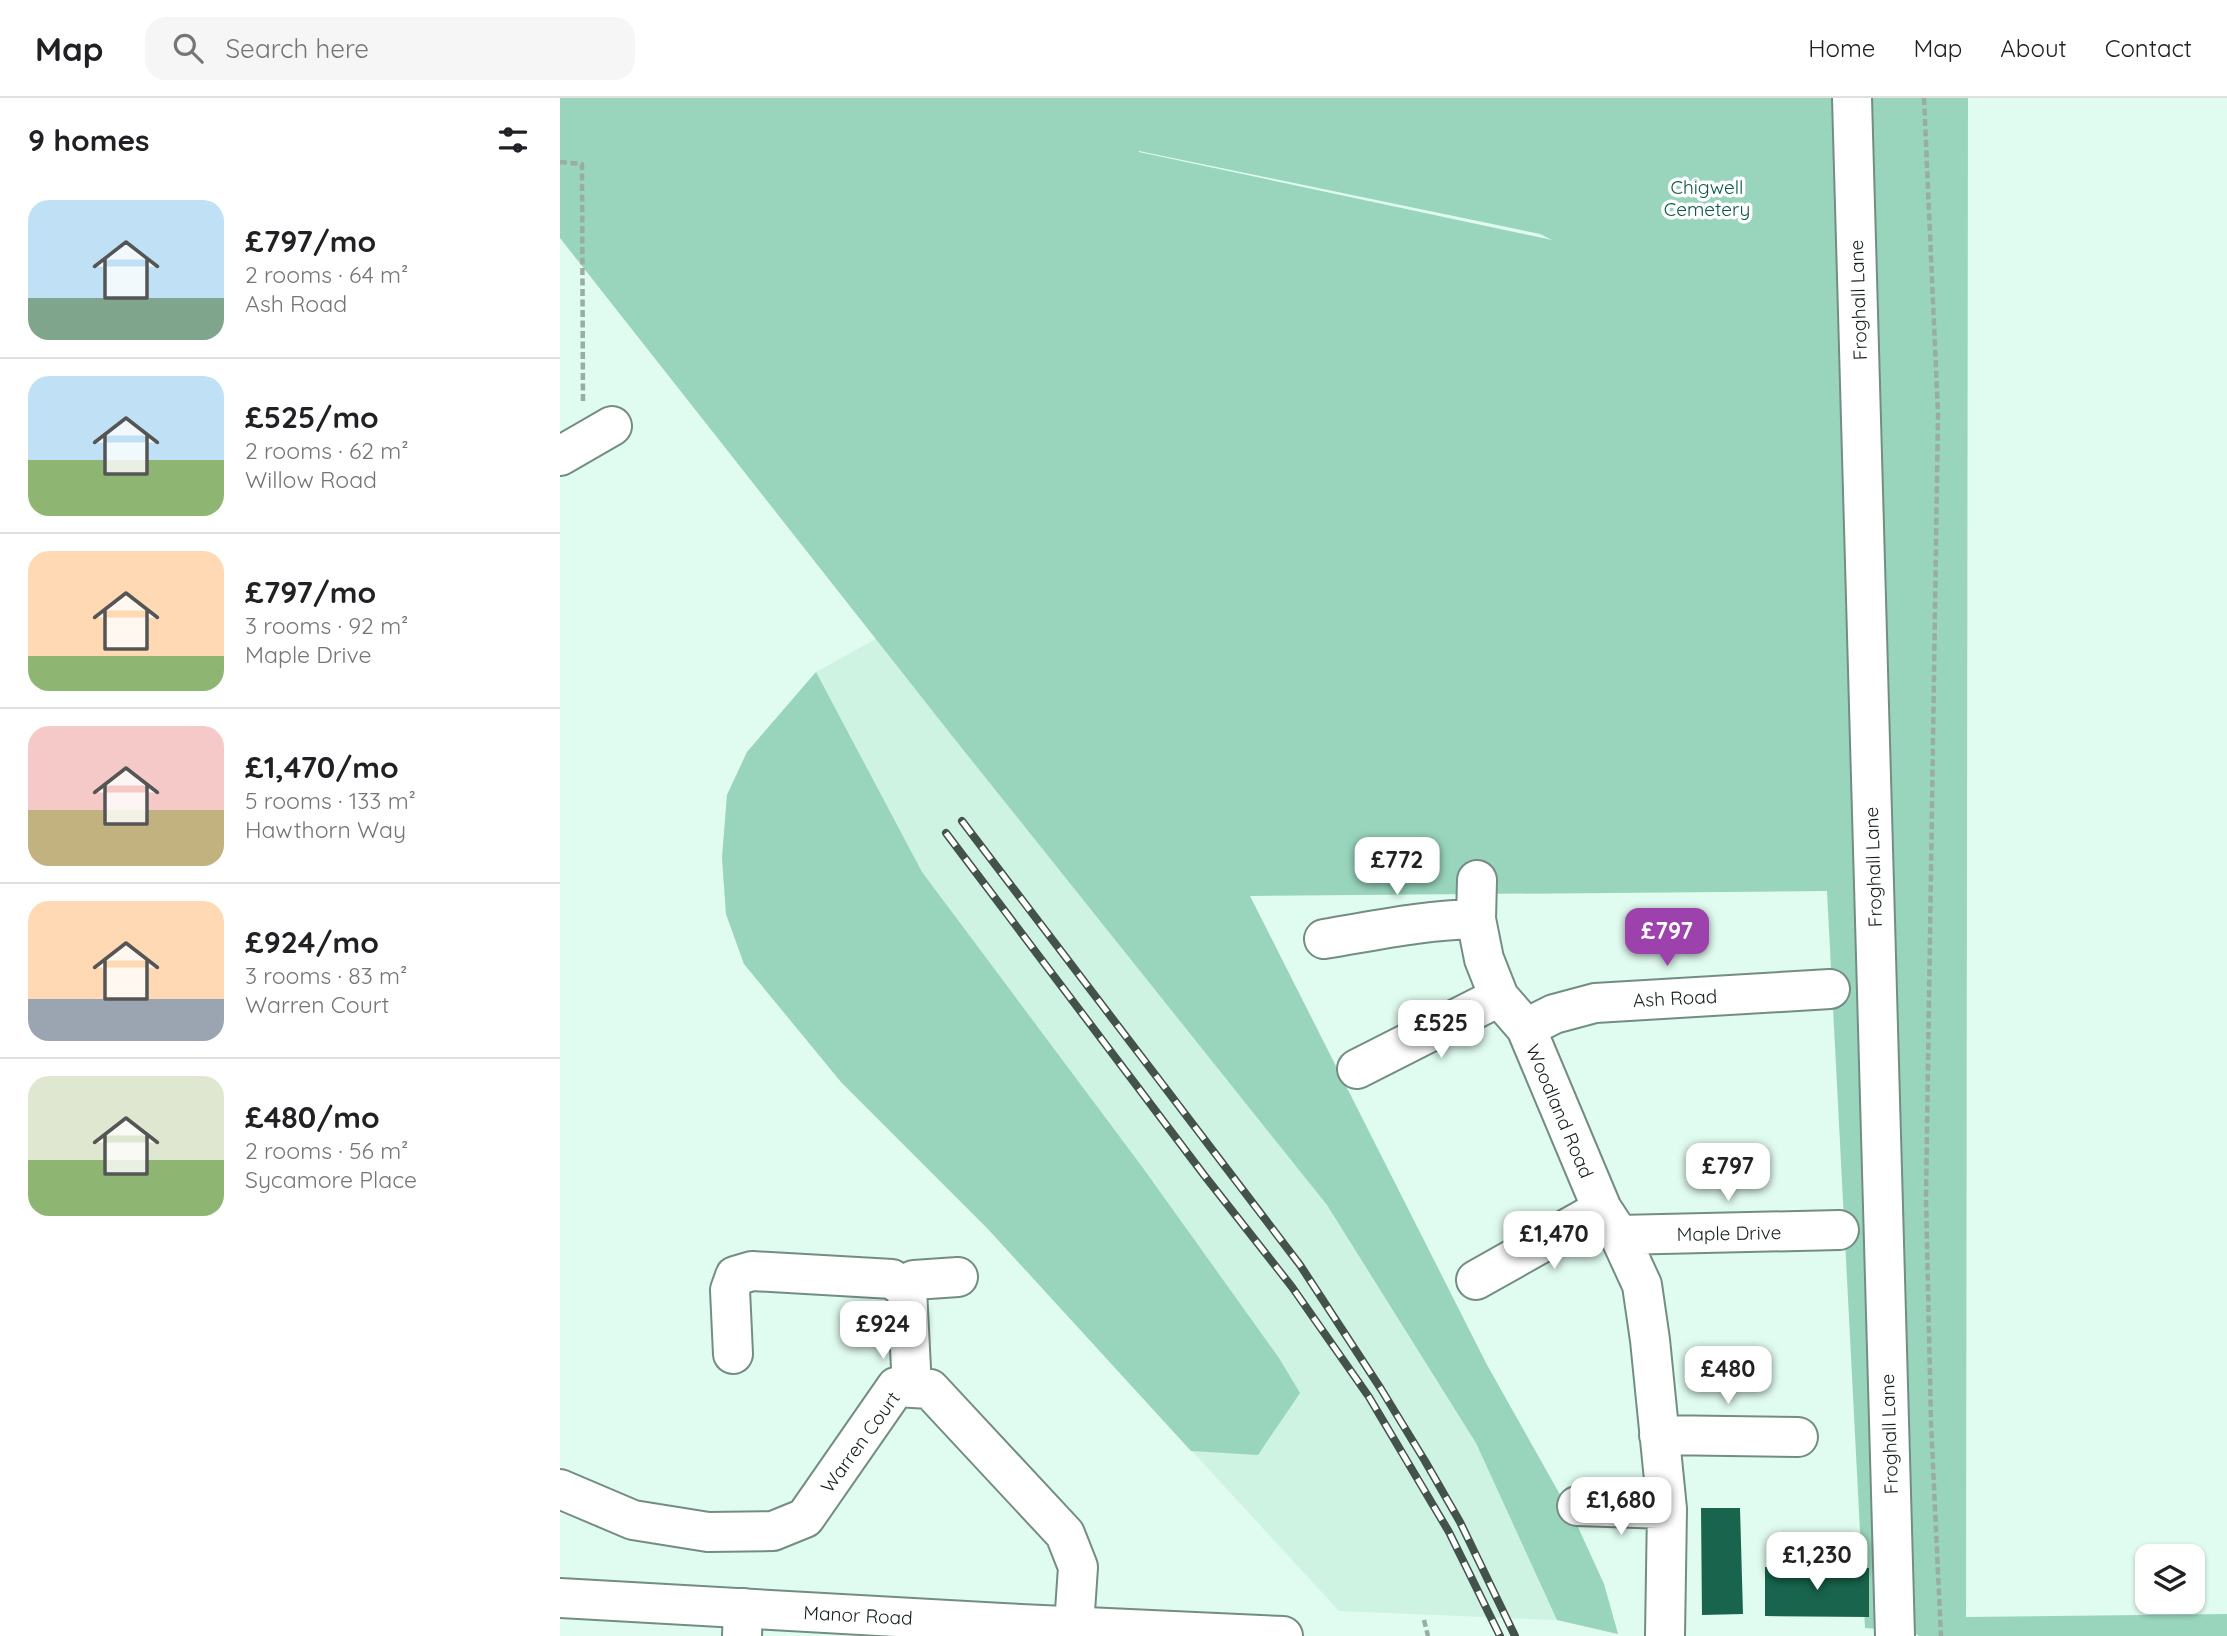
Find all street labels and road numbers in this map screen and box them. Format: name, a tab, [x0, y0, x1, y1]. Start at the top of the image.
street label: Froghall Lane	[1844, 239, 1872, 361]
street label: Froghall Lane	[1859, 806, 1887, 928]
street label: Ash Road	[1632, 984, 1718, 1012]
street label: Woodland Road	[1521, 1040, 1599, 1182]
street label: Maple Drive	[1677, 1220, 1781, 1246]
street label: Froghall Lane	[1875, 1373, 1903, 1495]
street label: Warren Court	[815, 1387, 905, 1497]
street label: Manor Road	[803, 1600, 913, 1630]

